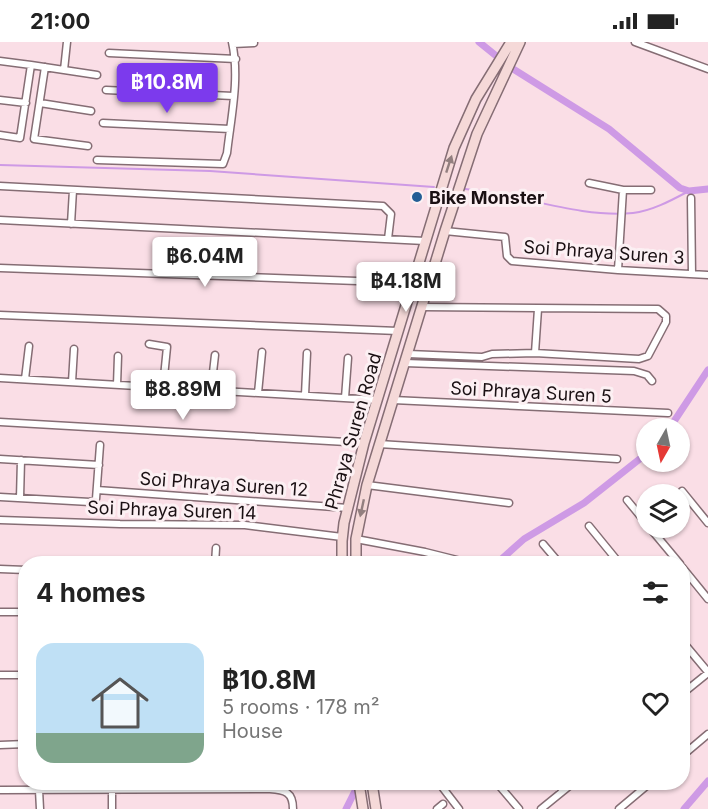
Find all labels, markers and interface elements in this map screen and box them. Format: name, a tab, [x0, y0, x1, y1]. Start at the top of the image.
text: 21:00	[30, 8, 90, 34]
pin: ฿10.8M	[118, 63, 216, 114]
text: ฿10.8M	[131, 70, 203, 94]
one-way arrow	[445, 155, 454, 173]
place label: Bike Monster	[429, 187, 544, 208]
marker: Bike Monster	[410, 190, 424, 204]
street label: Soi Phraya Suren 3	[523, 236, 685, 268]
pin: ฿6.04M	[156, 237, 254, 288]
text: ฿6.04M	[166, 244, 244, 268]
pin: ฿4.18M	[357, 262, 455, 313]
text: ฿4.18M	[370, 269, 442, 293]
street label: Phraya Suren Road	[321, 350, 385, 512]
pin: ฿8.89M	[134, 370, 232, 421]
text: ฿8.89M	[145, 377, 221, 401]
street label: Soi Phraya Suren 5	[450, 377, 612, 407]
north arrow	[636, 418, 690, 472]
map controls	[636, 418, 690, 538]
street label: Soi Phraya Suren 12	[139, 468, 309, 500]
button: layers	[636, 484, 690, 538]
street label: Soi Phraya Suren 14	[87, 497, 257, 523]
one-way arrow	[357, 499, 366, 518]
icon: filters	[639, 576, 672, 609]
text: 4 homes	[36, 577, 146, 608]
text: ฿10.8M	[222, 664, 316, 695]
icon: home	[84, 667, 156, 739]
icon: heart	[639, 687, 672, 720]
text: 5 rooms · 178 m²	[222, 695, 380, 719]
text: House	[222, 719, 283, 743]

